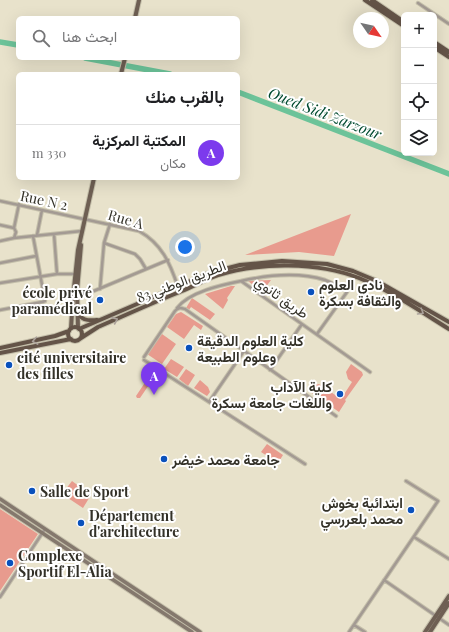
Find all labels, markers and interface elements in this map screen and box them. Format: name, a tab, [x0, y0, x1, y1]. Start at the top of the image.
north arrow	[353, 12, 389, 48]
map controls	[401, 12, 437, 156]
button: +	[401, 12, 437, 48]
search box	[16, 16, 240, 60]
text: ابحث هنا	[62, 26, 117, 46]
icon: search	[30, 27, 52, 49]
button: −	[401, 48, 437, 84]
water label: Oued Sidi Zarzour	[265, 82, 385, 144]
button: locate	[401, 84, 437, 120]
text: بالقرب منك	[145, 85, 224, 107]
button: layers	[401, 120, 437, 156]
text: المكتبة المركزية	[92, 130, 186, 150]
text: 330 m	[32, 144, 66, 161]
text: A	[207, 144, 215, 161]
text: مكان	[160, 154, 186, 171]
street label: Rue N 2	[19, 186, 70, 214]
street label: Rue A	[106, 205, 146, 233]
your location	[175, 237, 195, 257]
street label: الطريق الوطني 83	[134, 255, 229, 310]
street label: طريق ثانوي	[250, 272, 313, 325]
place label: نادي العلوم والثقافة بسكرة	[319, 275, 401, 310]
place label: école privé paramédical	[12, 283, 93, 318]
marker: نادي العلوم والثقافة بسكرة	[306, 287, 316, 297]
marker: école privé paramédical	[95, 295, 105, 305]
one-way arrow	[417, 307, 424, 314]
one-way arrow	[112, 316, 119, 324]
place label: كلية العلوم الدقيقة وعلوم الطبيعة	[197, 331, 304, 366]
one-way arrow	[32, 336, 38, 344]
marker: كلية العلوم الدقيقة وعلوم الطبيعة	[184, 343, 194, 353]
place label: cité universitaire des filles	[17, 348, 126, 383]
marker: cité universitaire des filles	[4, 360, 14, 370]
pin: A	[141, 362, 167, 395]
place label: كلية الآداب واللغات جامعة بسكرة	[211, 377, 332, 412]
marker: كلية الآداب واللغات جامعة بسكرة	[335, 389, 345, 399]
place label: جامعة محمد خيضر	[171, 450, 280, 469]
marker: جامعة محمد خيضر	[159, 454, 169, 464]
place label: Salle de Sport	[40, 482, 129, 501]
marker: Salle de Sport	[27, 486, 37, 496]
place label: ابتدائية بخوش محمد بلعررسي	[321, 493, 403, 531]
marker: ابتدائية بخوش محمد بلعررسي	[406, 505, 416, 515]
place label: Département d'architecture	[89, 506, 179, 541]
marker: Département d'architecture	[76, 518, 86, 528]
place label: Complexe Sportif El-Alia	[18, 546, 112, 581]
marker: Complexe Sportif El-Alia	[5, 558, 15, 568]

